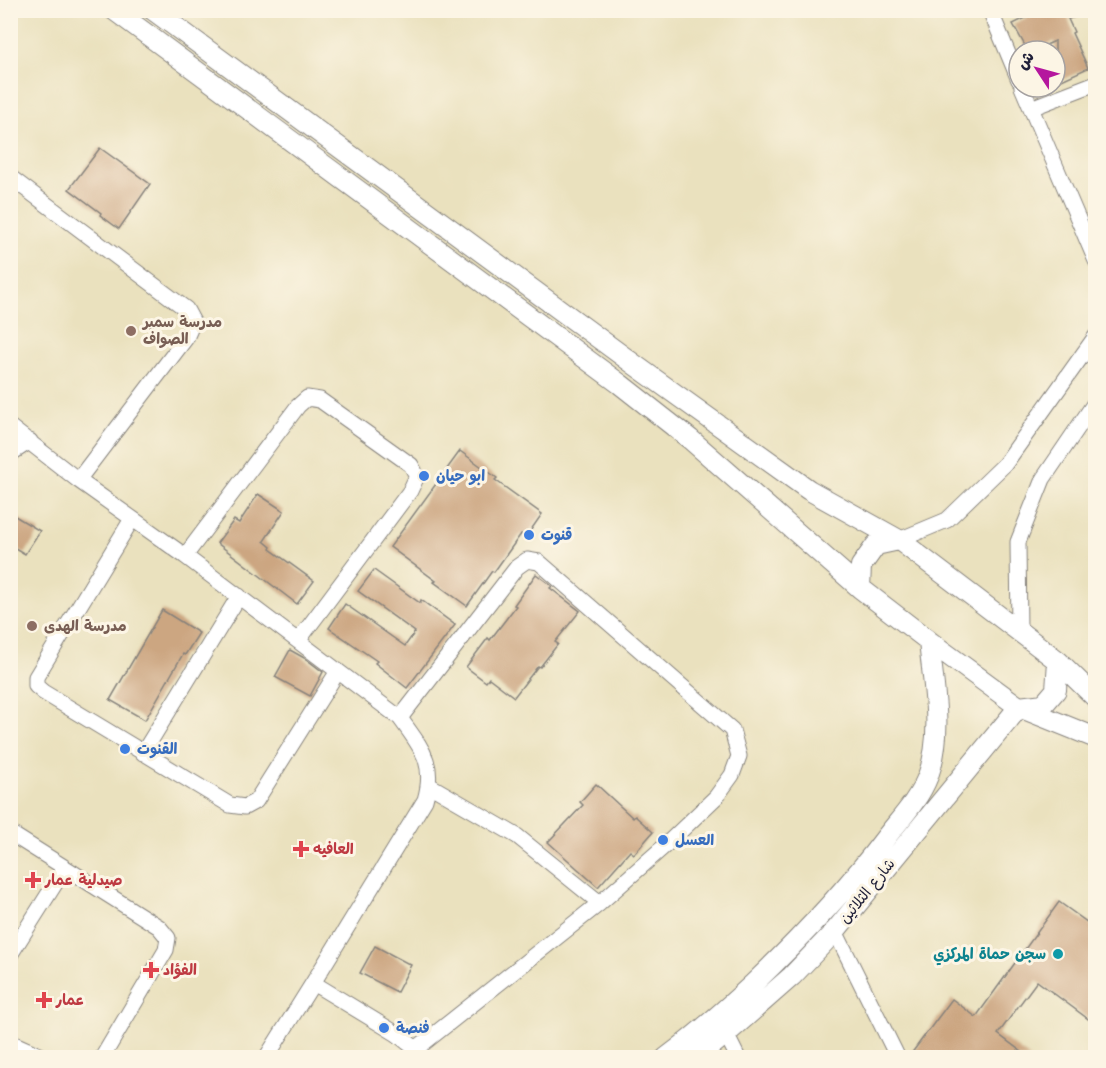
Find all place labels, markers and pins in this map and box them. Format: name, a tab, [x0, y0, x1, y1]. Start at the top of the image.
place label: مدرسة سمير الصواف	[141, 312, 222, 349]
marker: مدرسة سمير الصواف	[124, 324, 138, 338]
place label: ابو حيان	[436, 466, 485, 486]
marker: ابو حيان	[417, 469, 431, 483]
place label: قنوت	[541, 525, 572, 545]
marker: قنوت	[522, 528, 536, 542]
place label: مدرسة الهدى	[44, 616, 127, 636]
marker: مدرسة الهدى	[25, 619, 39, 633]
place label: القنوت	[137, 739, 178, 759]
marker: القنوت	[118, 742, 132, 756]
place label: العسل	[675, 830, 714, 850]
marker: العسل	[656, 833, 670, 847]
place label: العافيه	[313, 839, 354, 859]
marker: العافيه	[294, 842, 308, 856]
place label: صيدلية عمار	[44, 870, 122, 890]
marker: صيدلية عمار	[26, 873, 40, 887]
place label: سجن حماة المركزي	[933, 944, 1046, 966]
marker: سجن حماة المركزي	[1051, 947, 1065, 961]
place label: الفؤاد	[163, 960, 197, 980]
marker: الفؤاد	[144, 963, 158, 977]
place label: عمار	[55, 990, 84, 1010]
marker: عمار	[37, 993, 51, 1007]
place label: فنصة	[396, 1018, 430, 1038]
marker: فنصة	[377, 1021, 391, 1035]

